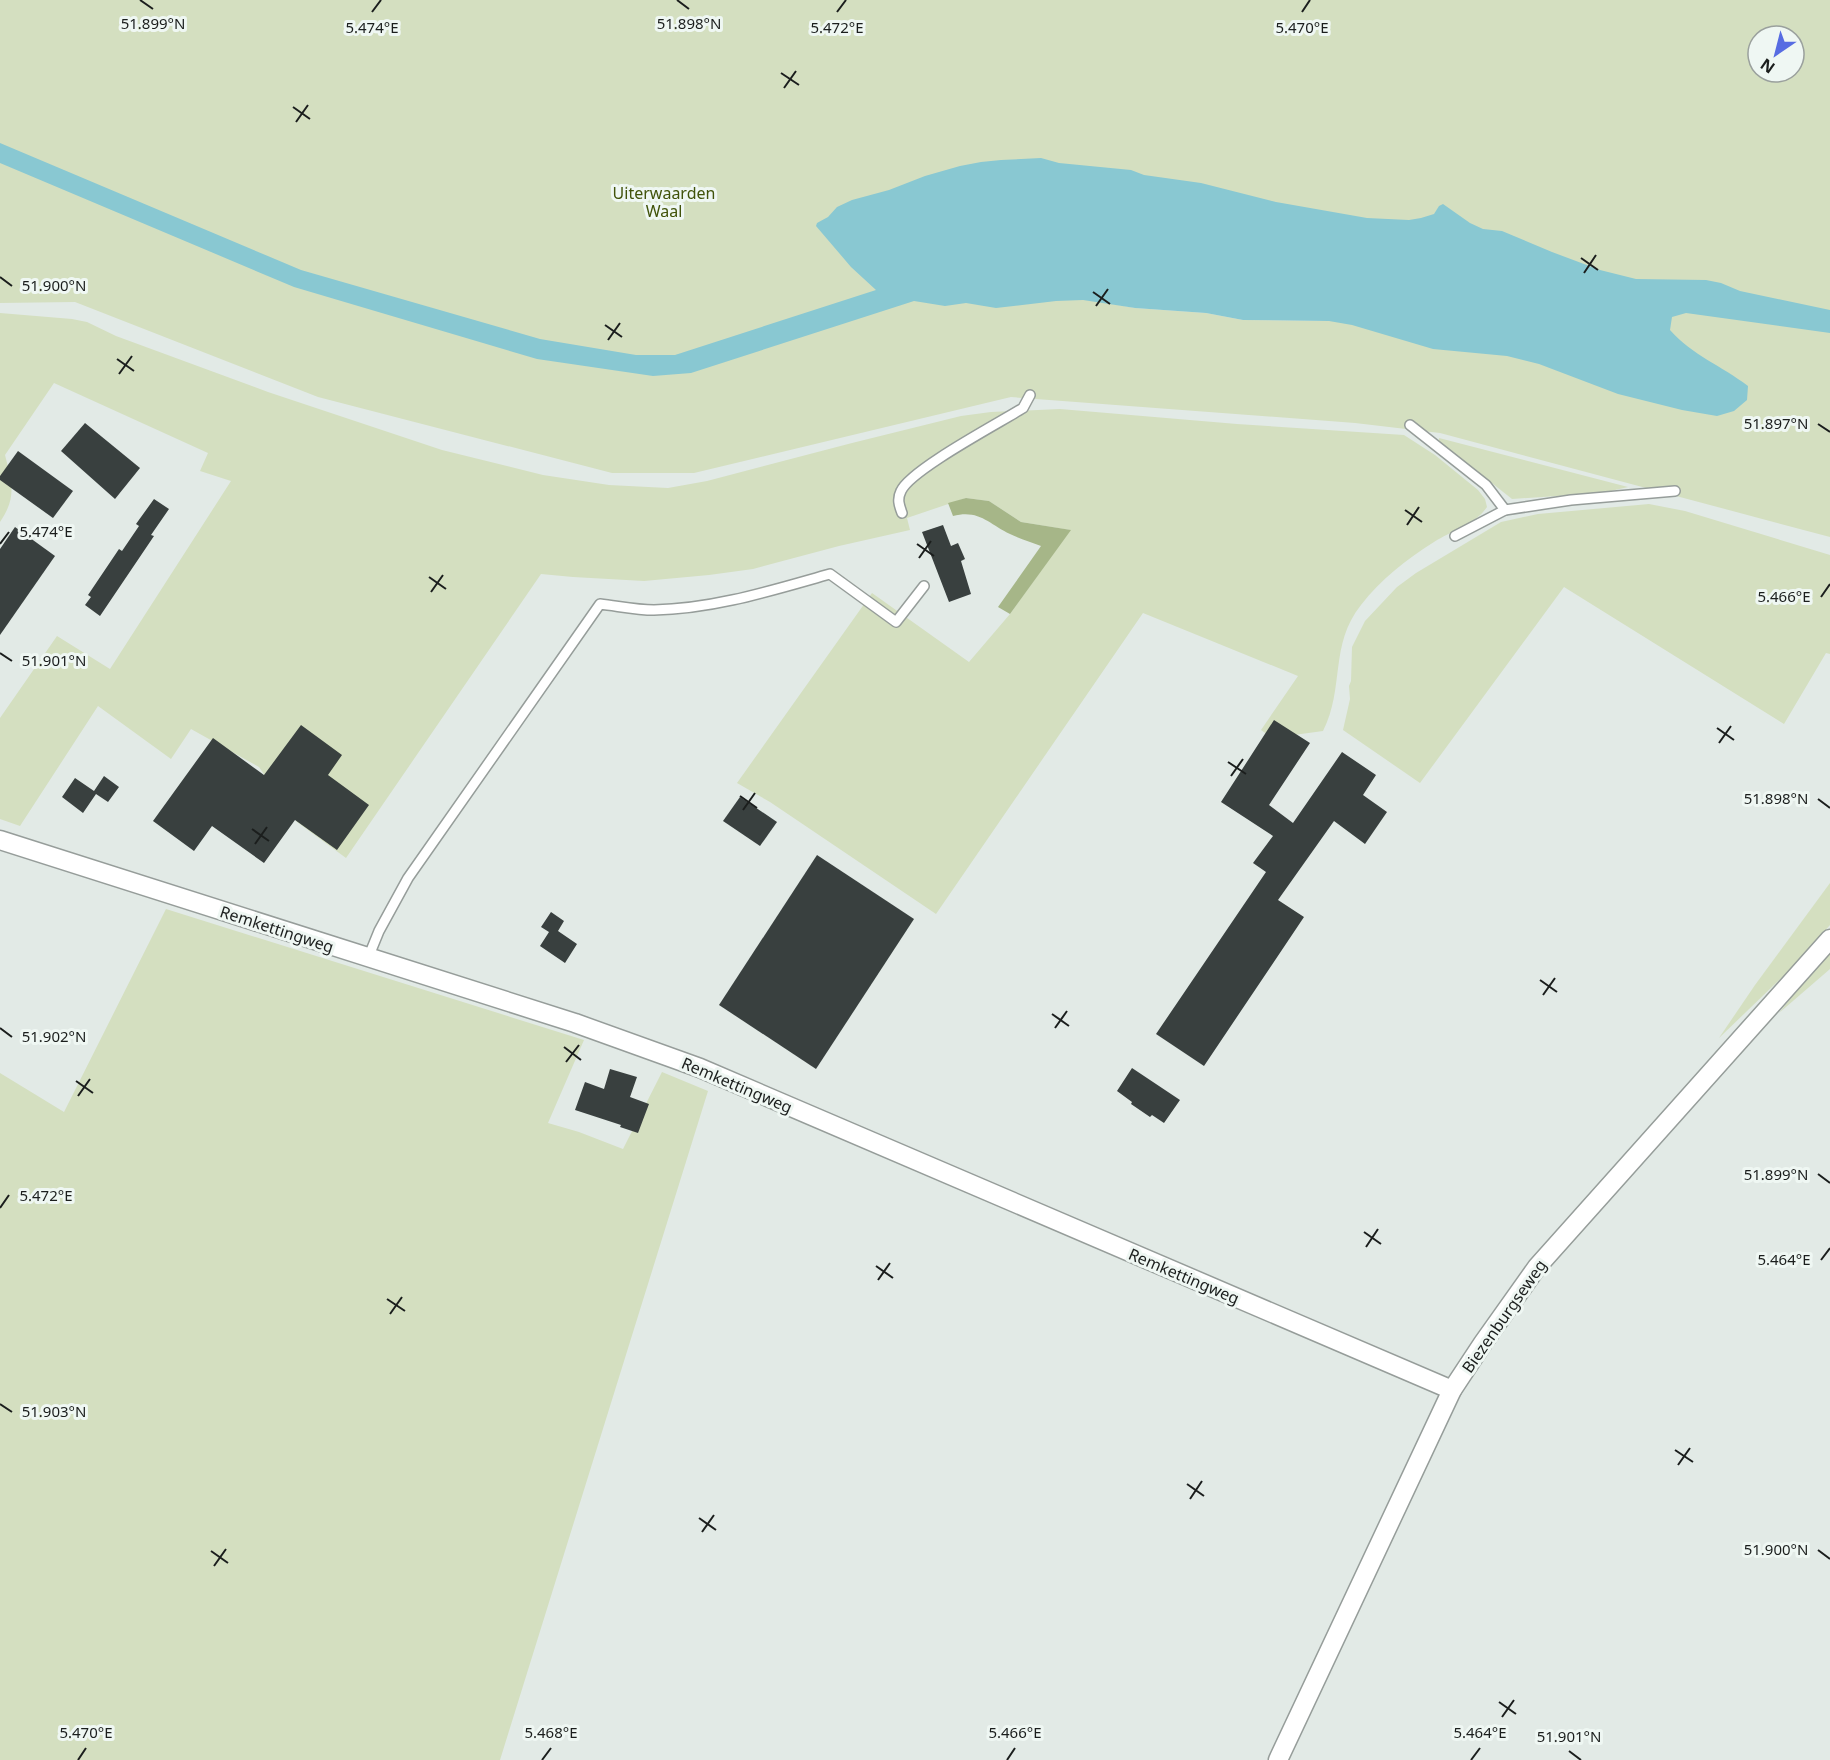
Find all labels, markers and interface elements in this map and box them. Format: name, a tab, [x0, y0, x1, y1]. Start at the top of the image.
text: 51.899°N	[121, 13, 185, 33]
text: 51.898°N	[657, 13, 721, 33]
text: 5.474°E	[345, 17, 399, 37]
text: 5.472°E	[810, 17, 864, 37]
text: 5.470°E	[1275, 17, 1329, 37]
north arrow	[1746, 24, 1806, 84]
text: N	[1756, 54, 1779, 79]
park label: Uiterwaarden Waal	[613, 182, 715, 222]
text: 51.900°N	[22, 275, 86, 295]
text: 51.897°N	[1744, 413, 1808, 433]
text: 5.474°E	[19, 521, 73, 541]
text: 5.466°E	[1757, 586, 1811, 606]
text: 51.901°N	[22, 650, 86, 670]
text: 51.898°N	[1744, 788, 1808, 808]
street label: Remkettingweg	[217, 900, 337, 958]
text: 51.902°N	[22, 1026, 86, 1046]
street label: Remkettingweg	[678, 1052, 796, 1118]
text: 51.899°N	[1744, 1164, 1808, 1184]
text: 5.472°E	[19, 1185, 73, 1205]
street label: Remkettingweg	[1125, 1243, 1243, 1309]
text: 5.464°E	[1757, 1249, 1811, 1269]
street label: Biezenburgseweg	[1457, 1255, 1551, 1377]
text: 51.903°N	[22, 1401, 86, 1421]
text: 51.900°N	[1744, 1539, 1808, 1559]
text: 5.470°E	[59, 1722, 113, 1742]
text: 5.468°E	[524, 1722, 578, 1742]
text: 5.466°E	[988, 1722, 1042, 1742]
text: 5.464°E	[1453, 1722, 1507, 1742]
text: 51.901°N	[1537, 1726, 1601, 1746]

